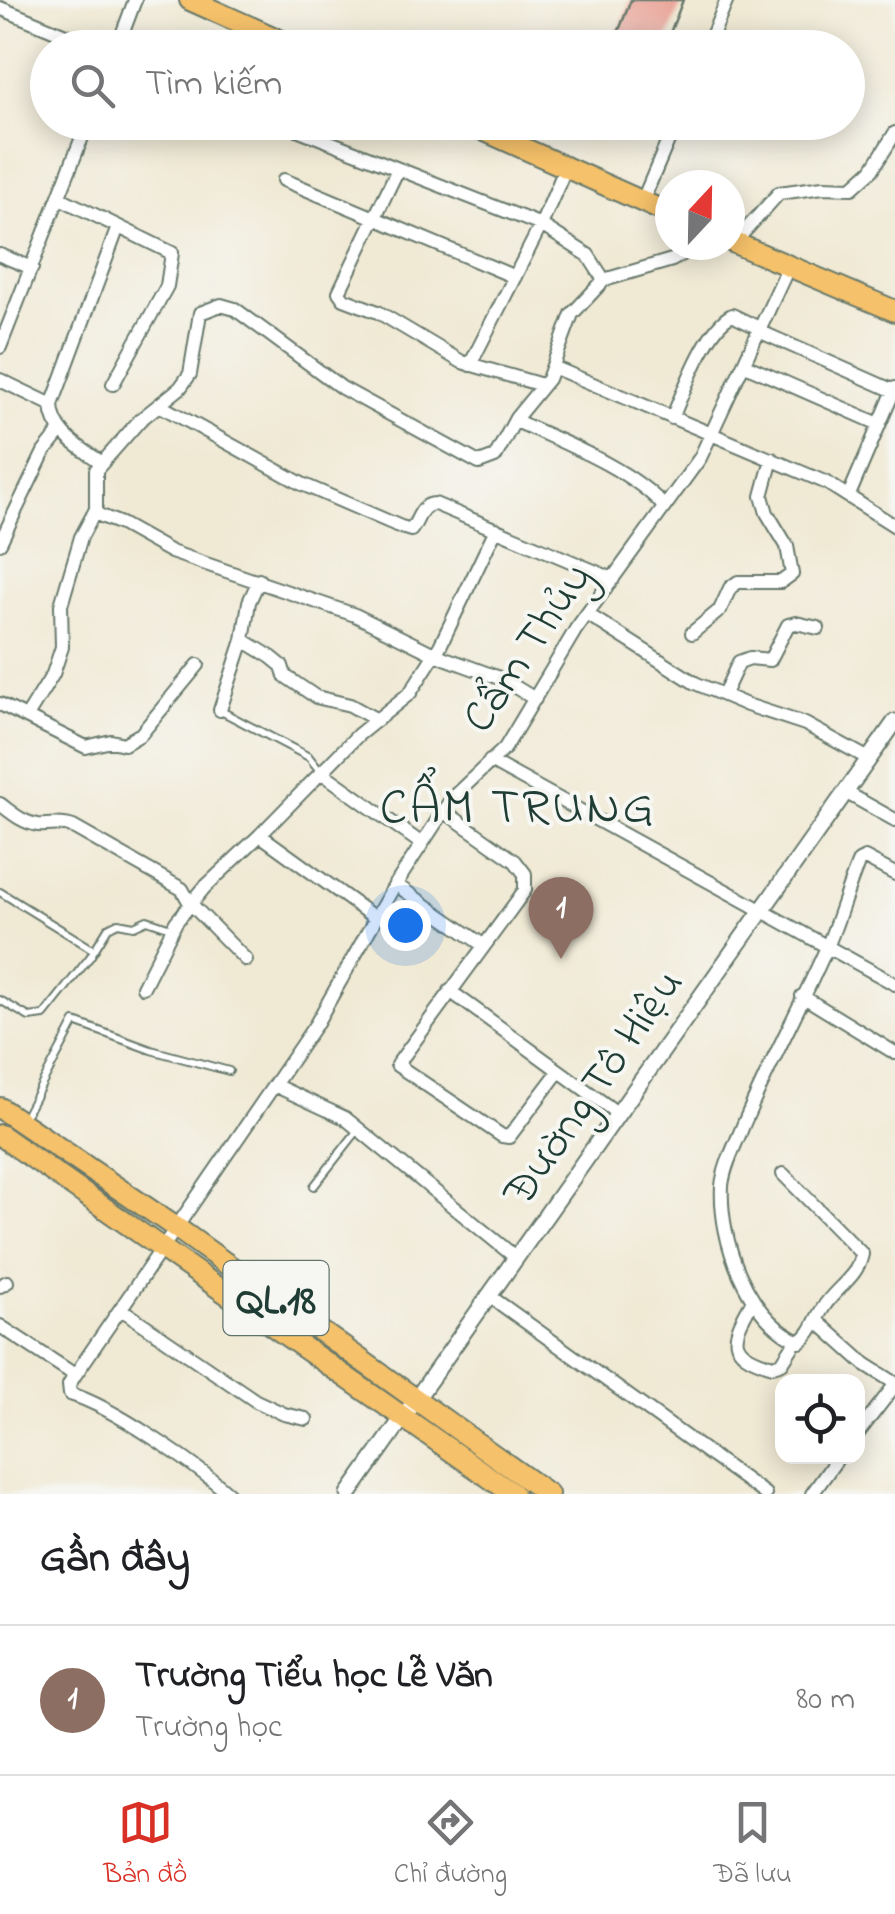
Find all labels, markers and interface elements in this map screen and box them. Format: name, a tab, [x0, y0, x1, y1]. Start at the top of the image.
search box	[30, 30, 865, 140]
text: Tìm kiếm	[145, 57, 283, 113]
icon: search	[65, 58, 120, 113]
north arrow	[655, 170, 745, 260]
street label: Cẩm Thủy	[448, 550, 610, 747]
district label: CẨM TRUNG	[380, 767, 656, 846]
pin: 1	[528, 876, 594, 959]
your location	[380, 900, 431, 951]
street label: Đường Tô Hiệu	[488, 956, 703, 1223]
road number: QL.18	[224, 1261, 328, 1335]
map controls	[775, 1374, 865, 1464]
button: locate	[775, 1374, 865, 1464]
text: Gần đây	[40, 1529, 190, 1590]
text: Trường Tiểu học Lễ Văn	[135, 1649, 493, 1705]
text: 1	[67, 1677, 78, 1724]
text: 80 m	[796, 1677, 855, 1724]
text: Trường học	[135, 1705, 282, 1752]
tab: Bản đồ	[103, 1795, 187, 1896]
tab: Chỉ đường	[394, 1795, 507, 1896]
tab: Đã lưu	[714, 1795, 792, 1896]

